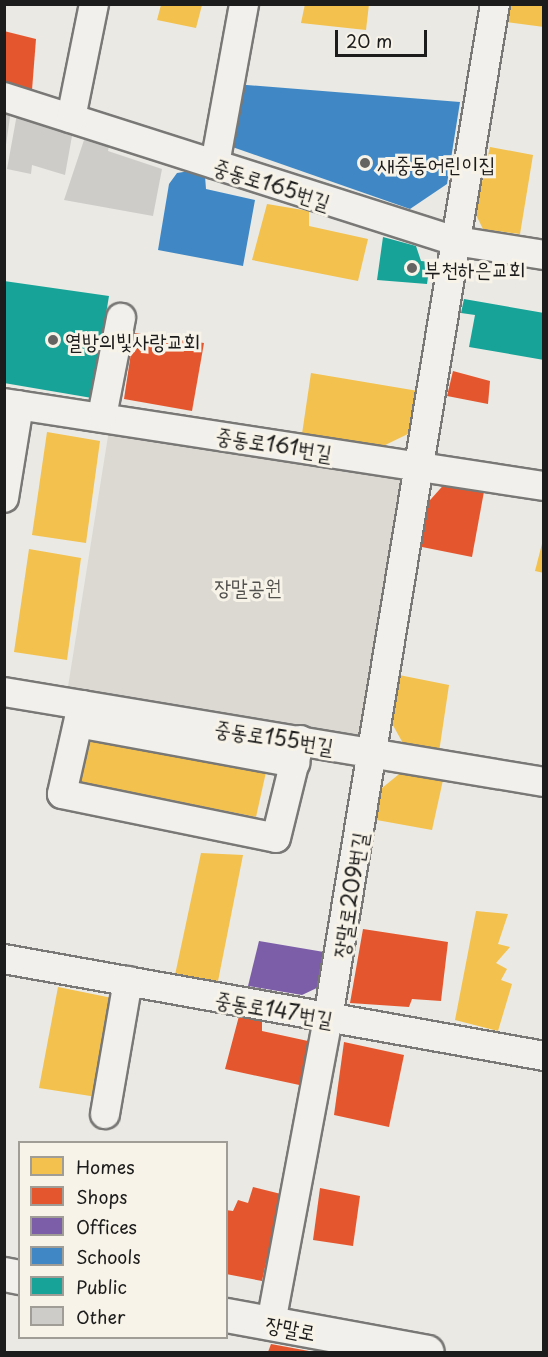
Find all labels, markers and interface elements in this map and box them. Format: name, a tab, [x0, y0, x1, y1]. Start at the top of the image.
scale bar	[338, 18, 430, 56]
text: 20 m	[346, 27, 392, 54]
place label: 새중동어린이집	[377, 150, 495, 176]
street label: 중동로165번길	[210, 152, 334, 214]
marker: 새중동어린이집	[358, 156, 372, 170]
place label: 부천하은교회	[424, 255, 525, 281]
marker: 부천하은교회	[405, 261, 419, 275]
place label: 열방의빛사랑교회	[65, 327, 200, 353]
marker: 열방의빛사랑교회	[46, 333, 60, 347]
street label: 중동로161번길	[214, 421, 334, 465]
park label: 장말공원	[214, 573, 282, 599]
street label: 중동로155번길	[213, 714, 335, 758]
street label: 장말로209번길	[327, 830, 371, 960]
street label: 중동로147번길	[213, 985, 335, 1031]
legend	[18, 1141, 228, 1339]
text: Homes	[76, 1153, 134, 1180]
text: Shops	[76, 1183, 127, 1210]
text: Offices	[76, 1213, 137, 1240]
text: Schools	[76, 1243, 141, 1270]
text: Public	[76, 1273, 127, 1300]
text: Other	[76, 1303, 125, 1330]
street label: 장말로	[264, 1310, 318, 1344]

